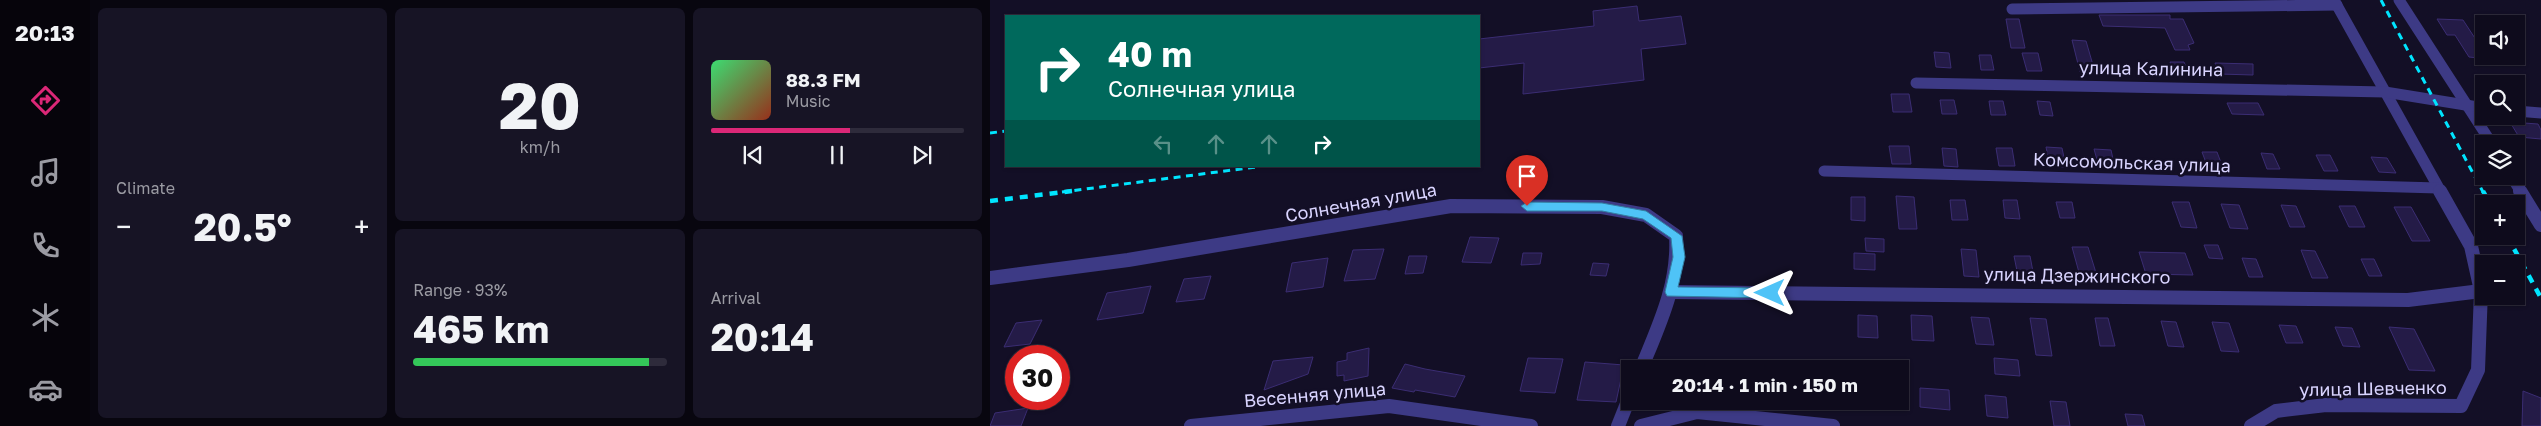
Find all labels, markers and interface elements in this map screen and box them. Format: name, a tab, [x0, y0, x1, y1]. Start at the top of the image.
map controls	[2475, 15, 2525, 305]
button: sound	[2475, 15, 2525, 65]
text: 20:13	[15, 19, 75, 46]
text: 40 m	[1108, 33, 1192, 75]
icon: right	[1025, 35, 1090, 100]
street label: улица Калинина	[2079, 56, 2223, 80]
text: 20	[499, 65, 581, 143]
text: 88.3 FM	[786, 68, 861, 91]
text: Солнечная улица	[1108, 75, 1296, 102]
button: search	[2475, 75, 2525, 125]
icon: directions	[28, 83, 63, 118]
text: Music	[786, 91, 831, 111]
icon: left	[1149, 130, 1177, 158]
icon: ahead	[1202, 130, 1230, 158]
icon: ahead	[1255, 130, 1283, 158]
icon: right	[1308, 130, 1336, 158]
button: layers	[2475, 135, 2525, 185]
text: km/h	[520, 137, 560, 157]
icon: previous	[739, 141, 767, 169]
icon: pause	[823, 141, 851, 169]
icon: next	[908, 141, 936, 169]
street label: Комсомольская улица	[2033, 148, 2231, 176]
icon: music	[28, 155, 63, 190]
pin	[1506, 155, 1548, 206]
icon: arrive	[1513, 162, 1541, 190]
text: Climate	[116, 178, 175, 198]
street label: Солнечная улица	[1283, 178, 1438, 226]
button: +	[2475, 195, 2525, 245]
text: 20.5°	[194, 204, 292, 249]
text: −	[116, 210, 131, 243]
text: +	[354, 210, 369, 243]
icon: phone	[28, 228, 63, 263]
button: −	[2475, 255, 2525, 305]
street label: улица Дзержинского	[1984, 262, 2171, 288]
position arrow	[1743, 266, 1795, 318]
text: Range · 93%	[413, 280, 507, 300]
text: Arrival	[711, 288, 761, 308]
icon: climate	[28, 300, 63, 335]
text: 465 km	[413, 306, 549, 351]
text: 20:14	[711, 314, 814, 359]
speed limit sign: 30	[1005, 345, 1070, 410]
icon: car	[28, 372, 63, 407]
text: 20:14 · 1 min · 150 m	[1672, 373, 1858, 396]
street label: улица Шевченко	[2299, 376, 2447, 400]
street label: Весенняя улица	[1243, 377, 1387, 411]

